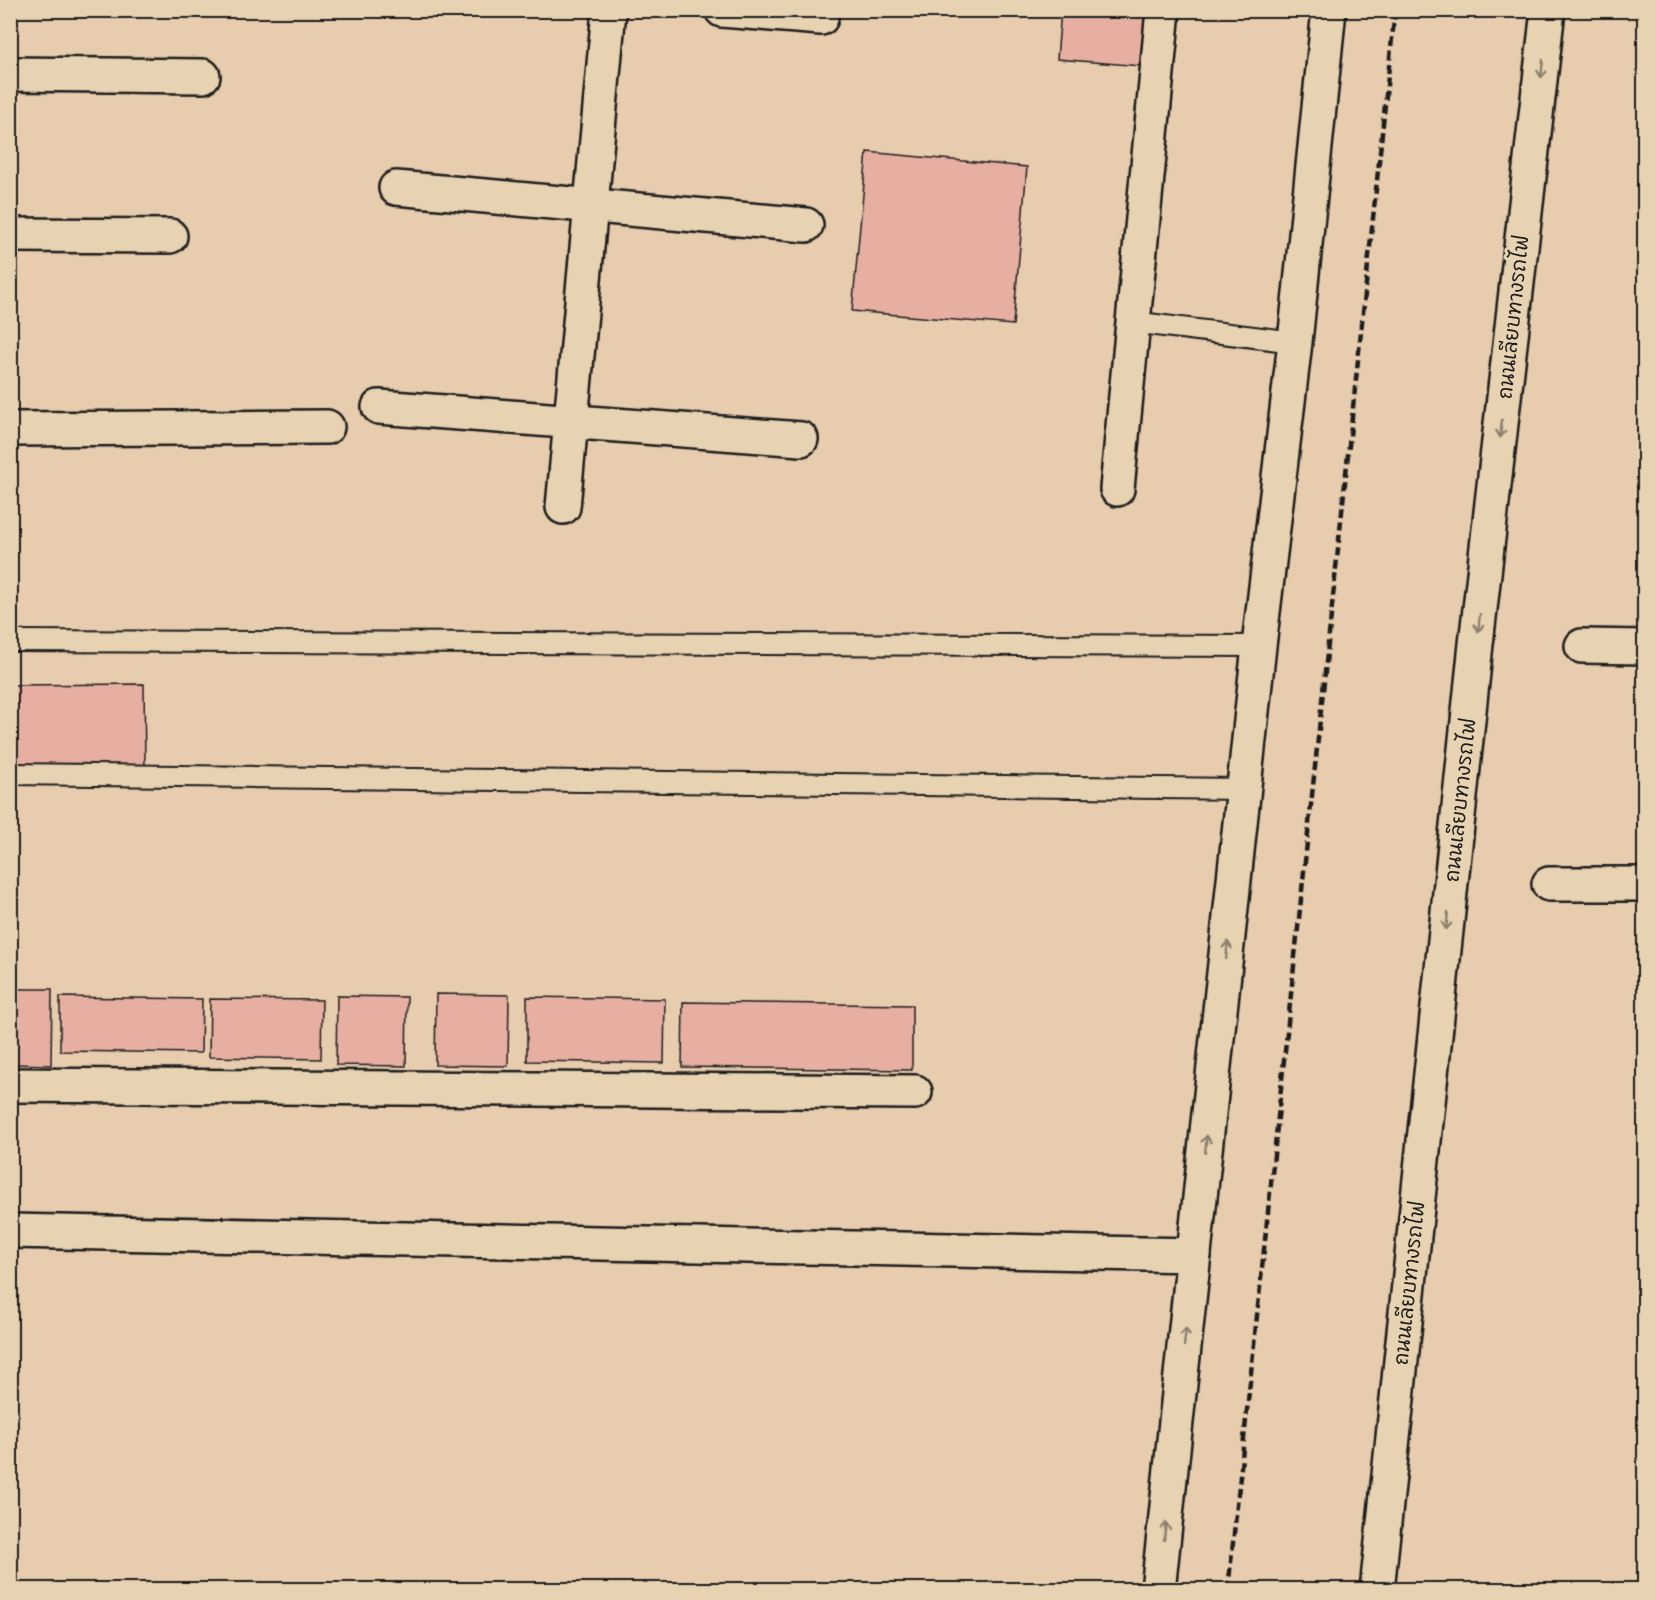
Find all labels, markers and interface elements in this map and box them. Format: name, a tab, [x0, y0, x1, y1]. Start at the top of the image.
one-way arrow	[1536, 58, 1547, 78]
street label: ถนนเลียบทางรถไฟ	[1491, 233, 1535, 401]
one-way arrow	[1495, 419, 1506, 439]
one-way arrow	[1473, 613, 1484, 633]
street label: ถนนเลียบทางรถไฟ	[1438, 716, 1482, 884]
one-way arrow	[1441, 911, 1452, 931]
one-way arrow	[1222, 940, 1233, 960]
one-way arrow	[1201, 1134, 1212, 1154]
street label: ถนนเลียบทางรถไฟ	[1387, 1199, 1431, 1367]
one-way arrow	[1180, 1328, 1191, 1348]
one-way arrow	[1159, 1522, 1170, 1542]

